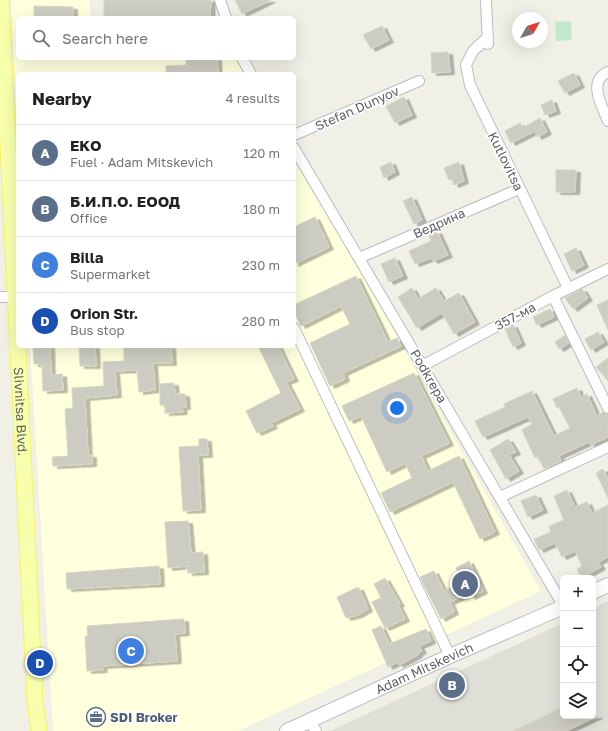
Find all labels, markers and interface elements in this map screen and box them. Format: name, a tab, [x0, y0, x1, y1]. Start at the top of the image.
north arrow	[512, 12, 548, 48]
search box	[16, 16, 296, 60]
icon: search	[30, 27, 52, 49]
text: Search here	[62, 29, 148, 47]
street label: Stefan Dunyov	[313, 82, 402, 134]
text: Nearby	[32, 88, 92, 109]
text: 4 results	[226, 90, 280, 106]
street label: Kutlovitsa	[485, 129, 527, 193]
text: EKO	[70, 136, 102, 154]
text: A	[40, 145, 50, 161]
text: 120 m	[243, 145, 280, 161]
text: Fuel · Adam Mitskevich	[70, 154, 213, 170]
text: Б.И.П.О. ЕООД	[70, 192, 180, 210]
text: B	[40, 201, 50, 217]
text: 180 m	[243, 201, 280, 217]
street label: Ведрина	[411, 204, 467, 242]
text: Office	[70, 210, 107, 226]
text: Billa	[70, 248, 103, 266]
text: C	[40, 257, 50, 273]
text: 230 m	[242, 257, 280, 273]
text: Supermarket	[70, 266, 151, 282]
street label: 357-ма	[492, 299, 538, 333]
text: Orion Str.	[70, 304, 138, 322]
text: D	[40, 313, 50, 329]
text: 280 m	[242, 313, 280, 329]
text: Bus stop	[70, 322, 125, 338]
street label: Podkrepa	[407, 346, 451, 406]
street label: Slivnitsa Blvd.	[11, 367, 31, 456]
your location	[387, 398, 407, 418]
pin: A	[452, 569, 478, 599]
map controls	[560, 575, 596, 719]
button: +	[560, 575, 596, 611]
button: −	[560, 611, 596, 647]
pin: C	[118, 636, 144, 666]
street label: Adam Mitskevich	[373, 639, 476, 697]
button: locate	[560, 647, 596, 683]
pin: D	[27, 648, 53, 678]
pin: B	[439, 670, 465, 700]
button: layers	[560, 683, 596, 719]
office icon: SDI Broker	[85, 706, 107, 728]
place label: SDI Broker	[110, 709, 178, 725]

